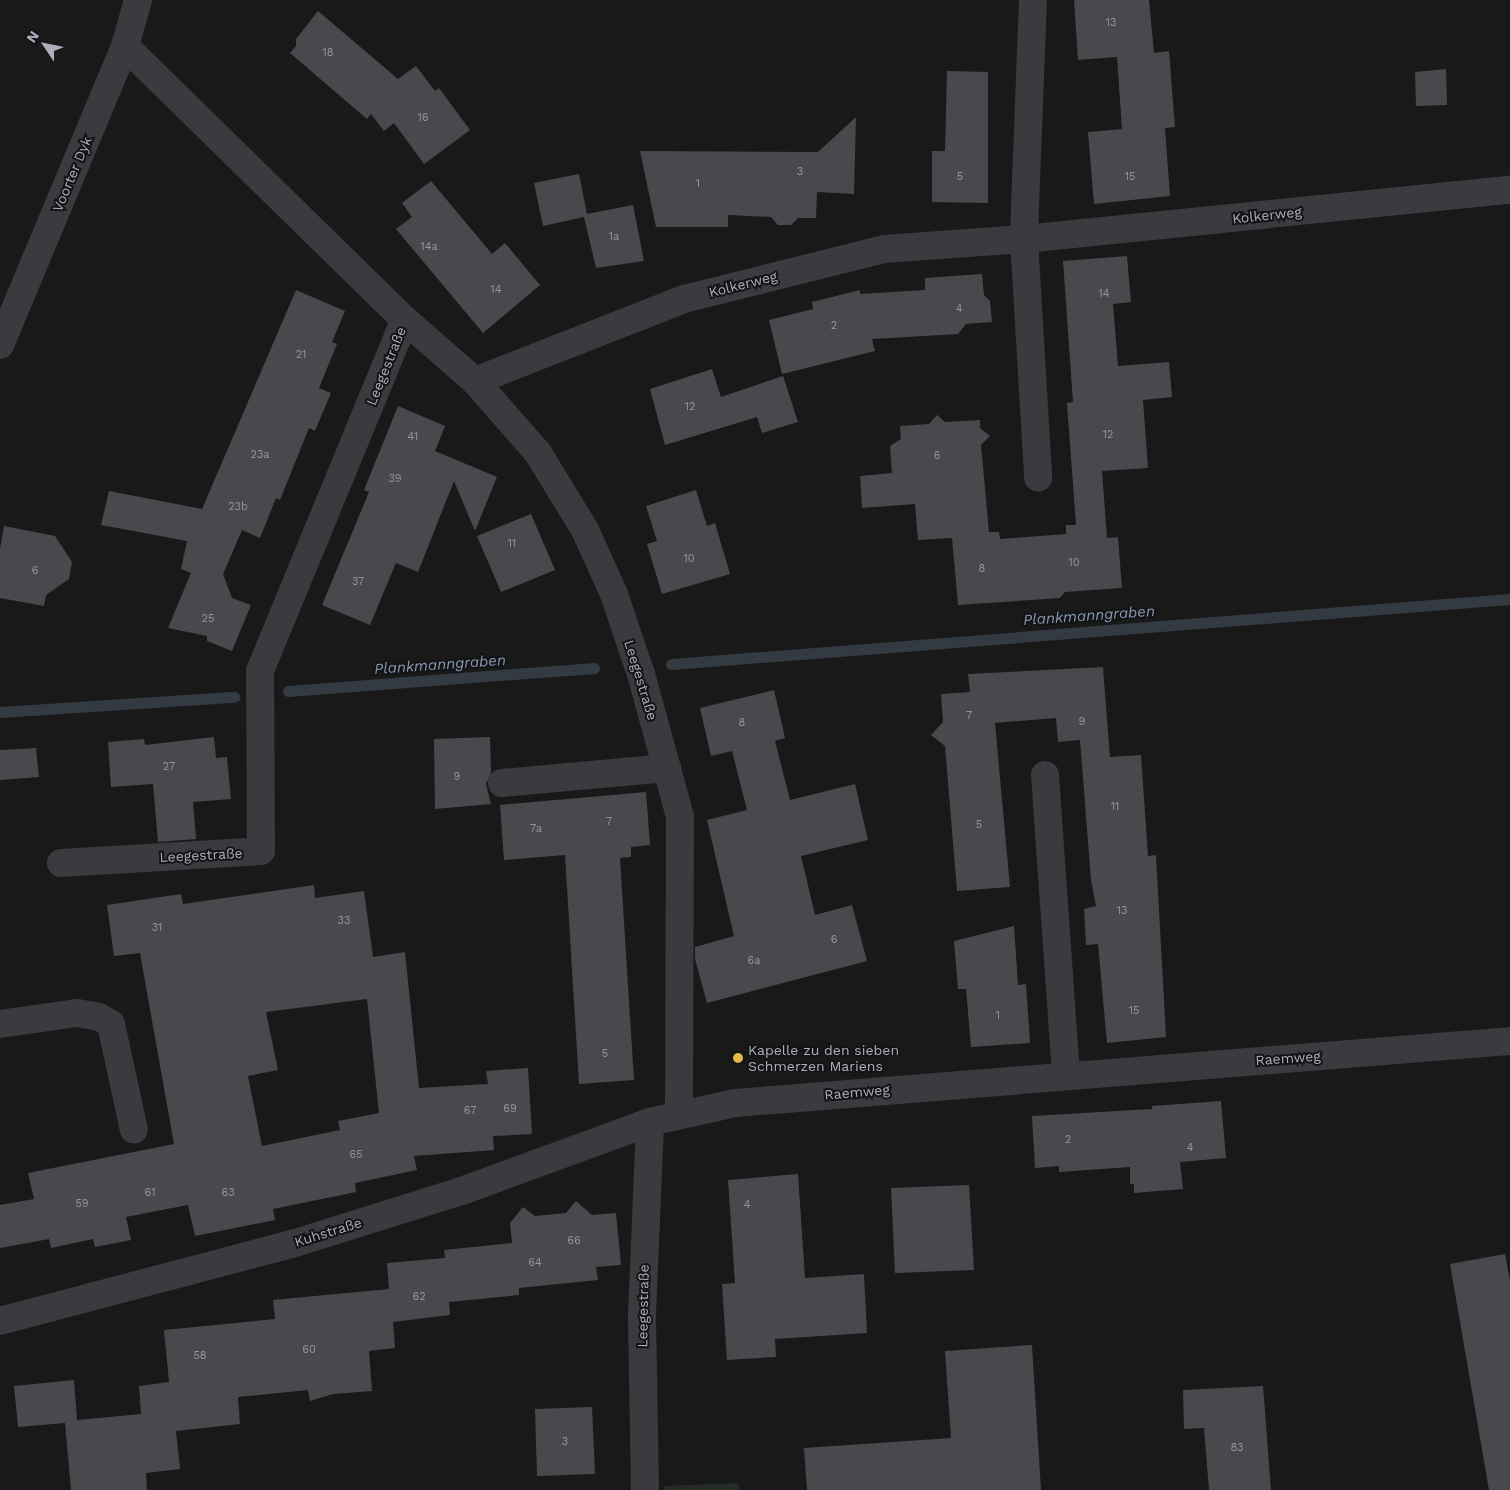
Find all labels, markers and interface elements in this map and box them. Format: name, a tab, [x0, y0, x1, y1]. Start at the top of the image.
house number: 13	[1106, 16, 1116, 30]
north arrow	[20, 20, 70, 70]
text: N	[23, 28, 42, 45]
house number: 18	[322, 46, 334, 60]
house number: 16	[418, 111, 428, 125]
street label: Voorter Dyk	[49, 134, 95, 214]
house number: 3	[797, 165, 803, 179]
house number: 5	[957, 170, 963, 184]
house number: 15	[1125, 170, 1135, 184]
house number: 1	[696, 177, 700, 191]
street label: Kolkerweg	[1231, 203, 1303, 227]
house number: 1a	[609, 230, 619, 244]
house number: 14a	[420, 240, 438, 254]
street label: Kolkerweg	[707, 267, 779, 301]
house number: 14	[490, 283, 502, 297]
house number: 14	[1098, 287, 1110, 301]
house number: 4	[956, 302, 962, 316]
house number: 2	[831, 319, 837, 333]
street label: Leegestraße	[363, 324, 409, 408]
house number: 21	[296, 348, 306, 362]
house number: 12	[685, 400, 695, 414]
house number: 12	[1103, 428, 1113, 442]
house number: 41	[408, 430, 418, 444]
house number: 23a	[250, 448, 270, 462]
house number: 6	[934, 449, 940, 463]
house number: 39	[388, 472, 402, 486]
house number: 23b	[228, 500, 248, 514]
house number: 11	[508, 537, 516, 551]
house number: 10	[683, 552, 695, 566]
house number: 10	[1068, 556, 1080, 570]
house number: 8	[979, 562, 985, 576]
house number: 6	[32, 564, 38, 578]
house number: 37	[352, 575, 364, 589]
water label: Plankmanngraben	[1023, 602, 1155, 630]
house number: 25	[202, 612, 214, 626]
street label: Leegestraße	[621, 638, 661, 722]
water label: Plankmanngraben	[374, 651, 506, 679]
house number: 7	[966, 709, 972, 723]
house number: 9	[1079, 715, 1085, 729]
house number: 8	[739, 716, 745, 730]
house number: 27	[163, 760, 175, 774]
house number: 9	[454, 770, 460, 784]
house number: 11	[1111, 800, 1119, 814]
house number: 7	[606, 815, 612, 829]
house number: 5	[976, 818, 982, 832]
house number: 7a	[530, 822, 542, 836]
street label: Leegestraße	[159, 844, 243, 866]
house number: 13	[1117, 904, 1127, 918]
house number: 33	[338, 914, 350, 928]
house number: 31	[152, 921, 162, 935]
house number: 6	[831, 933, 837, 947]
house number: 6a	[748, 954, 760, 968]
house number: 15	[1129, 1004, 1139, 1018]
house number: 1	[996, 1009, 1000, 1023]
place label: Kapelle zu den sieben Schmerzen Mariens	[748, 1042, 899, 1074]
house number: 5	[602, 1047, 608, 1061]
street label: Raemweg	[1255, 1047, 1321, 1069]
marker: Kapelle zu den sieben Schmerzen Mariens	[732, 1052, 744, 1064]
street label: Raemweg	[824, 1081, 890, 1103]
house number: 69	[503, 1102, 517, 1116]
house number: 67	[464, 1104, 476, 1118]
house number: 2	[1065, 1133, 1071, 1147]
house number: 4	[1187, 1141, 1193, 1155]
house number: 65	[349, 1148, 363, 1162]
house number: 61	[145, 1186, 155, 1200]
house number: 63	[221, 1186, 235, 1200]
house number: 59	[75, 1197, 89, 1211]
house number: 4	[744, 1198, 750, 1212]
street label: Kuhstraße	[292, 1214, 364, 1250]
house number: 66	[567, 1234, 581, 1248]
house number: 64	[528, 1256, 542, 1270]
street label: Leegestraße	[634, 1264, 652, 1348]
house number: 62	[412, 1290, 426, 1304]
house number: 60	[302, 1343, 316, 1357]
house number: 58	[193, 1349, 207, 1363]
house number: 3	[562, 1435, 568, 1449]
house number: 83	[1231, 1441, 1243, 1455]

